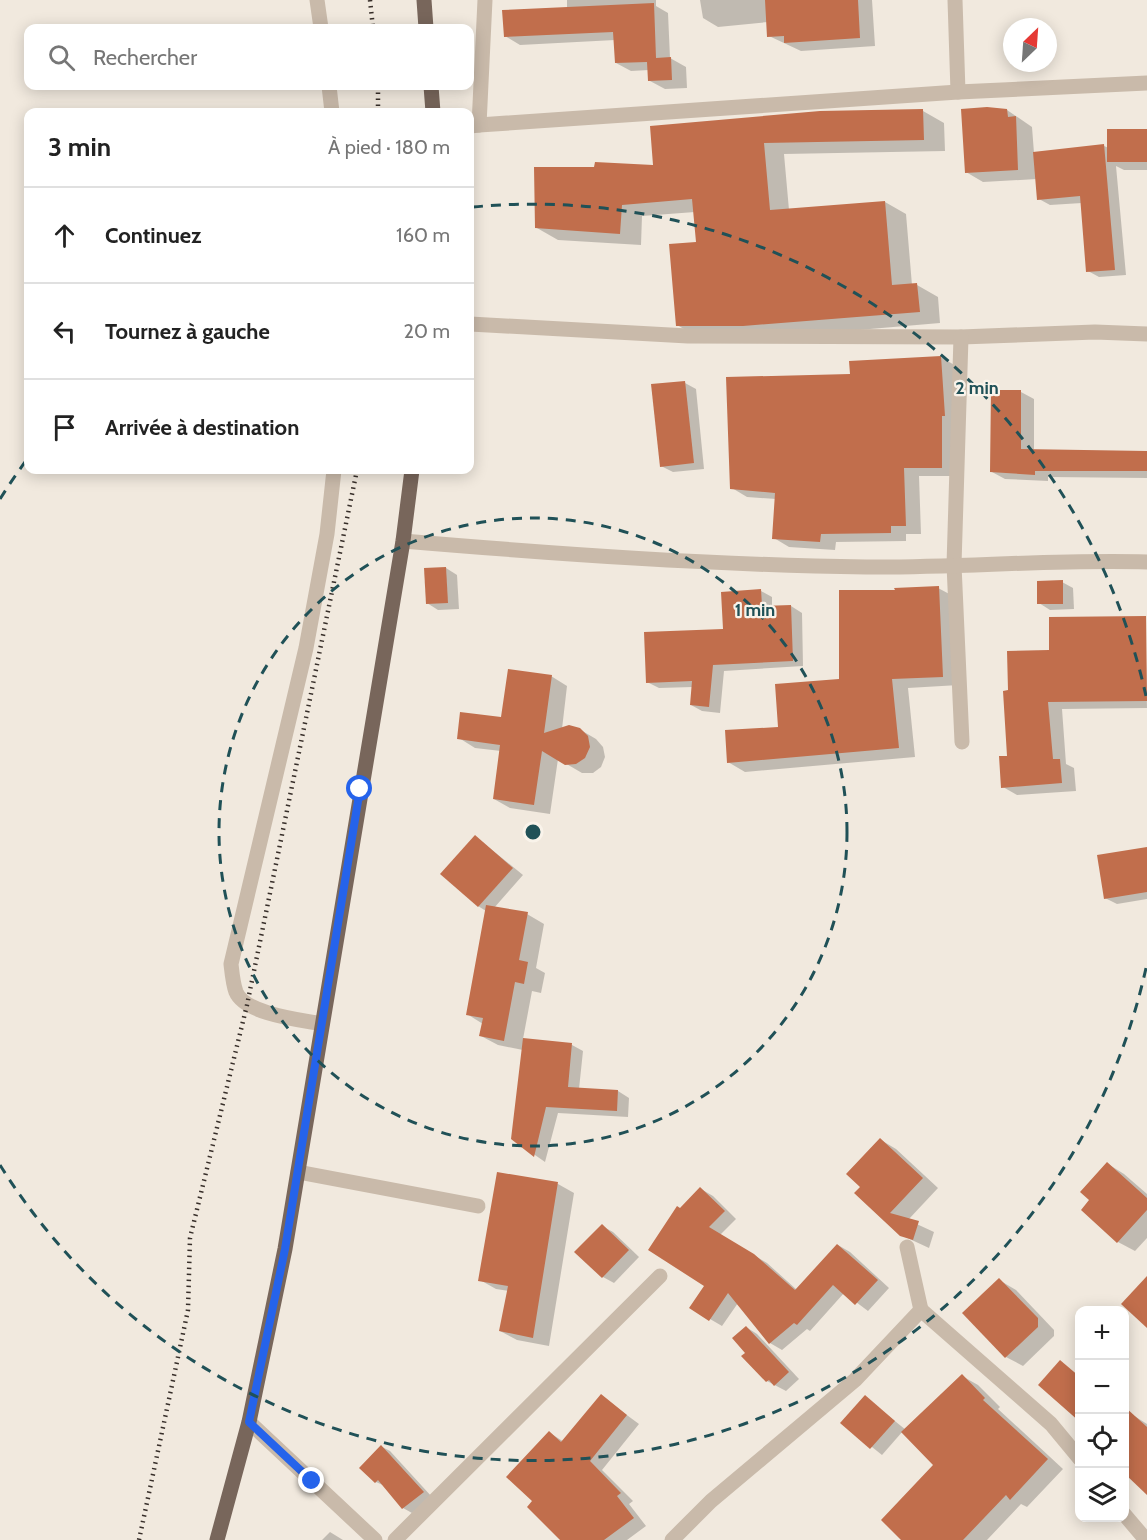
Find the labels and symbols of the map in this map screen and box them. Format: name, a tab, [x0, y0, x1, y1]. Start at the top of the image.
north arrow	[1003, 18, 1057, 72]
text: 2 min	[955, 377, 999, 399]
text: 1 min	[735, 599, 775, 621]
route start	[346, 775, 372, 801]
centre of rings	[523, 822, 543, 842]
route end	[298, 1467, 324, 1493]

